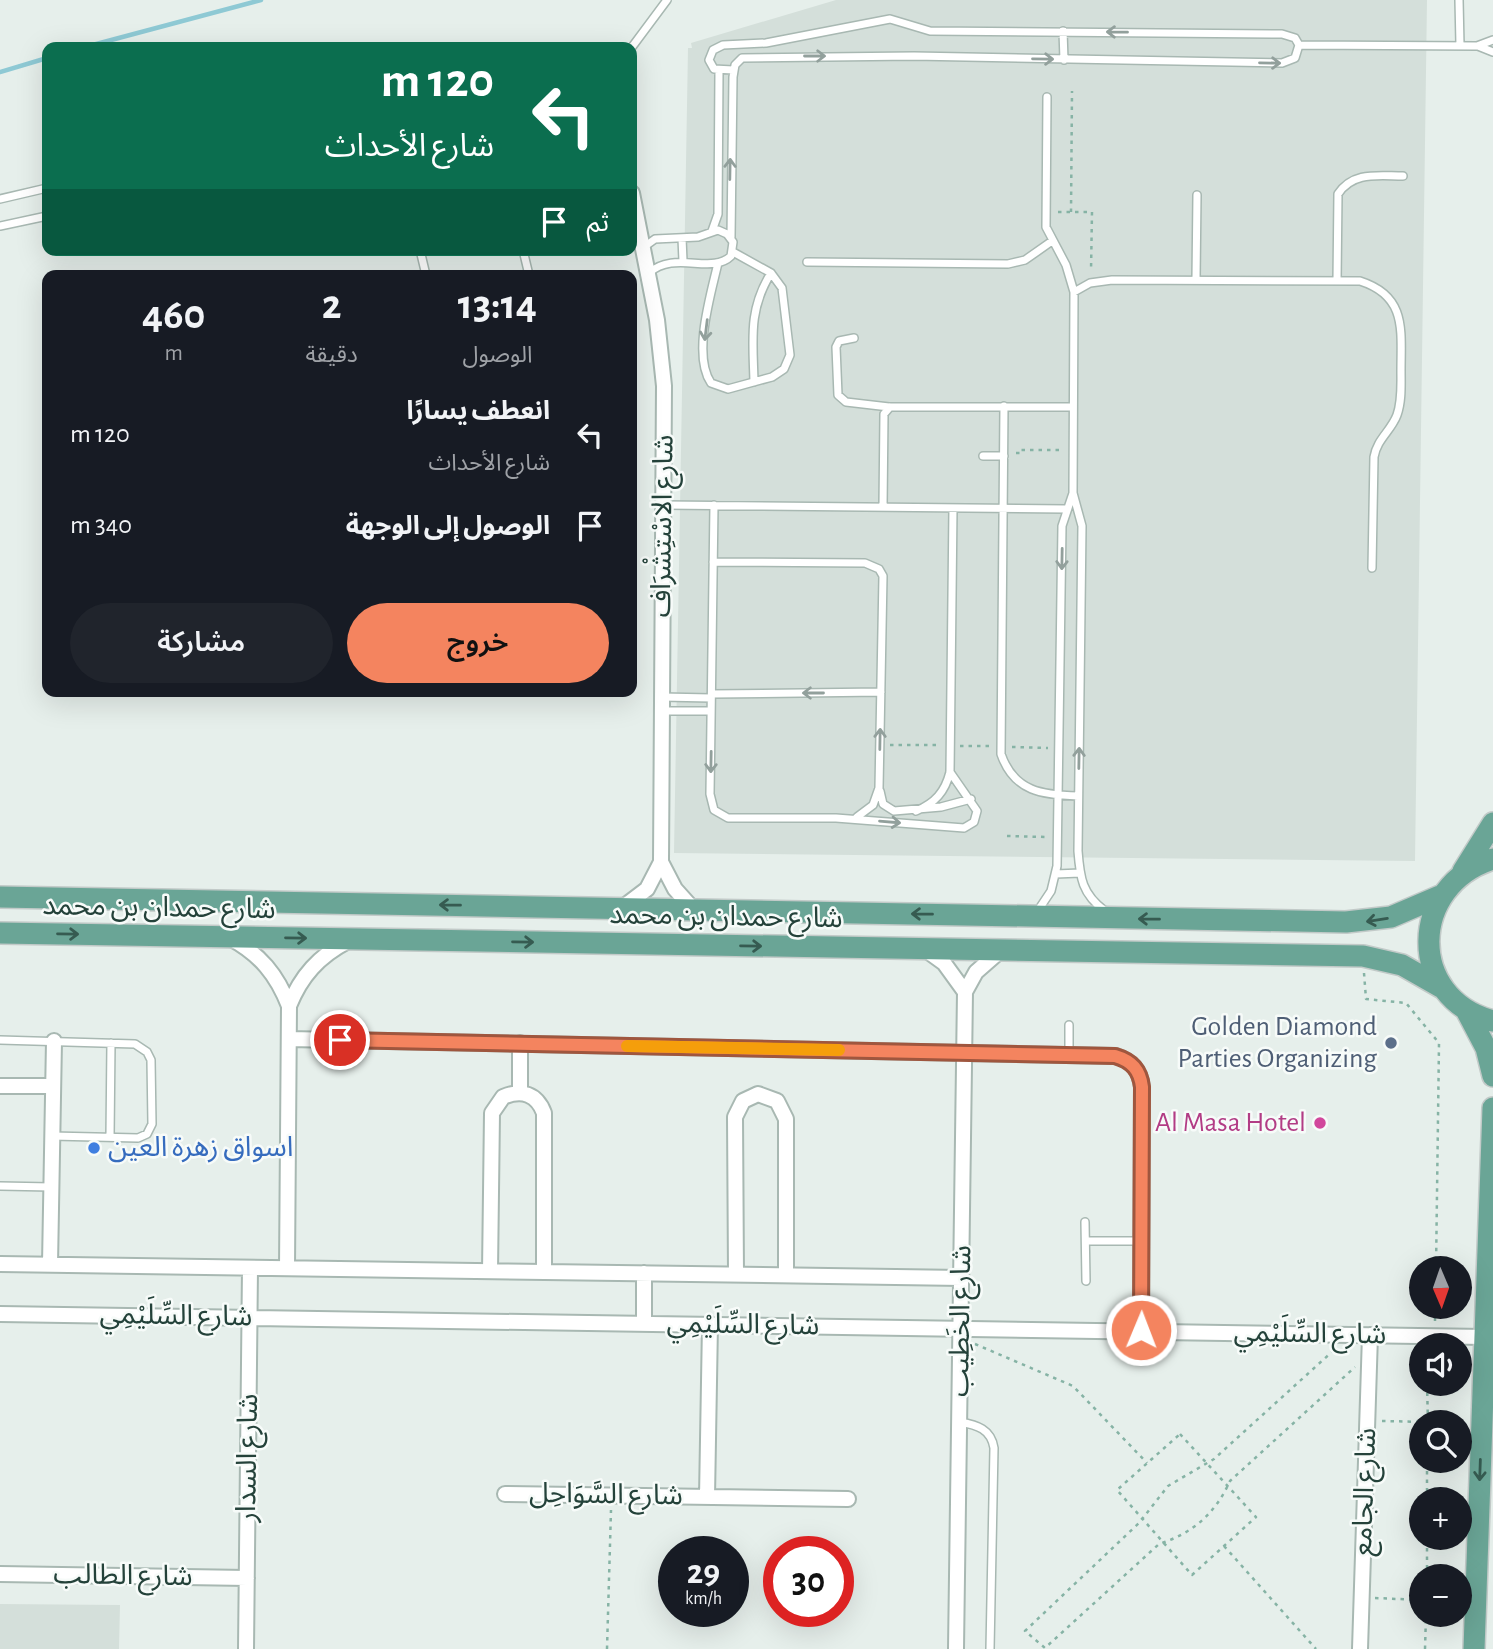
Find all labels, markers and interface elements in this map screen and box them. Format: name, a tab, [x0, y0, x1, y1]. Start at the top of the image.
one-way arrow	[1106, 25, 1129, 39]
one-way arrow	[803, 49, 826, 63]
one-way arrow	[1031, 52, 1054, 66]
one-way arrow	[1258, 56, 1281, 70]
text: 120 m	[381, 57, 494, 106]
icon: left	[518, 70, 609, 161]
text: شارع الأحداث	[325, 130, 494, 162]
one-way arrow	[723, 158, 737, 181]
icon: arrive	[535, 203, 573, 241]
text: ثم	[587, 210, 609, 236]
text: 2	[322, 284, 342, 326]
text: 13:14	[458, 284, 537, 326]
text: 460	[142, 294, 205, 336]
one-way arrow	[699, 318, 712, 341]
text: m	[165, 342, 183, 365]
text: دقيقة	[305, 344, 358, 367]
text: الوصول	[462, 344, 532, 367]
text: انعطف يسارًا	[406, 398, 550, 424]
icon: left	[571, 416, 609, 454]
text: 120 m	[70, 421, 130, 447]
street label: شارع الاسْتِشْرَاف	[641, 434, 684, 618]
text: شارع الأحداث	[428, 452, 550, 475]
icon: arrive	[571, 507, 609, 545]
text: 340 m	[70, 512, 132, 538]
text: الوصول إلى الوجهة	[346, 513, 550, 539]
one-way arrow	[1055, 548, 1068, 571]
button: مشاركة	[70, 603, 333, 683]
button: خروج	[347, 603, 609, 683]
one-way arrow	[801, 686, 824, 700]
one-way arrow	[873, 727, 887, 750]
one-way arrow	[1072, 747, 1086, 770]
one-way arrow	[704, 750, 717, 773]
one-way arrow	[878, 816, 901, 829]
street label: شارع حمدان بن محمد	[42, 892, 276, 929]
one-way arrow	[438, 898, 461, 912]
street label: شارع حمدان بن محمد	[609, 901, 843, 938]
one-way arrow	[911, 907, 934, 921]
one-way arrow	[1138, 912, 1161, 926]
one-way arrow	[1366, 913, 1389, 926]
one-way arrow	[56, 928, 79, 941]
one-way arrow	[284, 932, 307, 945]
one-way arrow	[511, 935, 534, 949]
one-way arrow	[739, 939, 762, 952]
pin	[310, 1010, 370, 1070]
place label: Golden Diamond Parties Organizing	[1177, 1013, 1377, 1073]
icon: arrive	[321, 1021, 359, 1059]
marker: Golden Diamond Parties Organizing	[1383, 1035, 1399, 1051]
place label: Al Masa Hotel	[1155, 1109, 1306, 1137]
marker: Al Masa Hotel	[1312, 1115, 1328, 1131]
place label: اسواق زهرة العين	[108, 1134, 293, 1163]
marker: اسواق زهرة العين	[86, 1140, 102, 1156]
street label: شارع الخَطِيب	[944, 1245, 981, 1397]
north arrow	[1409, 1256, 1472, 1320]
map controls	[1409, 1256, 1472, 1627]
position arrow	[1104, 1293, 1178, 1367]
street label: شارع السِّلَيْمِي	[99, 1295, 253, 1337]
street label: شارع السِّلَيْمِي	[666, 1304, 820, 1346]
street label: شارع السِّلَيْمِي	[1233, 1313, 1387, 1355]
button: sound	[1409, 1333, 1472, 1396]
street label: شارع السدار	[233, 1393, 268, 1524]
button: search	[1409, 1410, 1472, 1473]
street label: شارع الجامع	[1349, 1427, 1386, 1557]
one-way arrow	[1474, 1458, 1487, 1481]
street label: شارع السَّوَاحِل	[529, 1479, 683, 1515]
button: +	[1409, 1487, 1472, 1550]
speed limit sign: 30	[763, 1536, 854, 1627]
text: 29	[687, 1555, 720, 1590]
street label: شارع الطالب	[53, 1561, 193, 1596]
button: −	[1409, 1564, 1472, 1627]
text: km/h	[685, 1590, 722, 1608]

